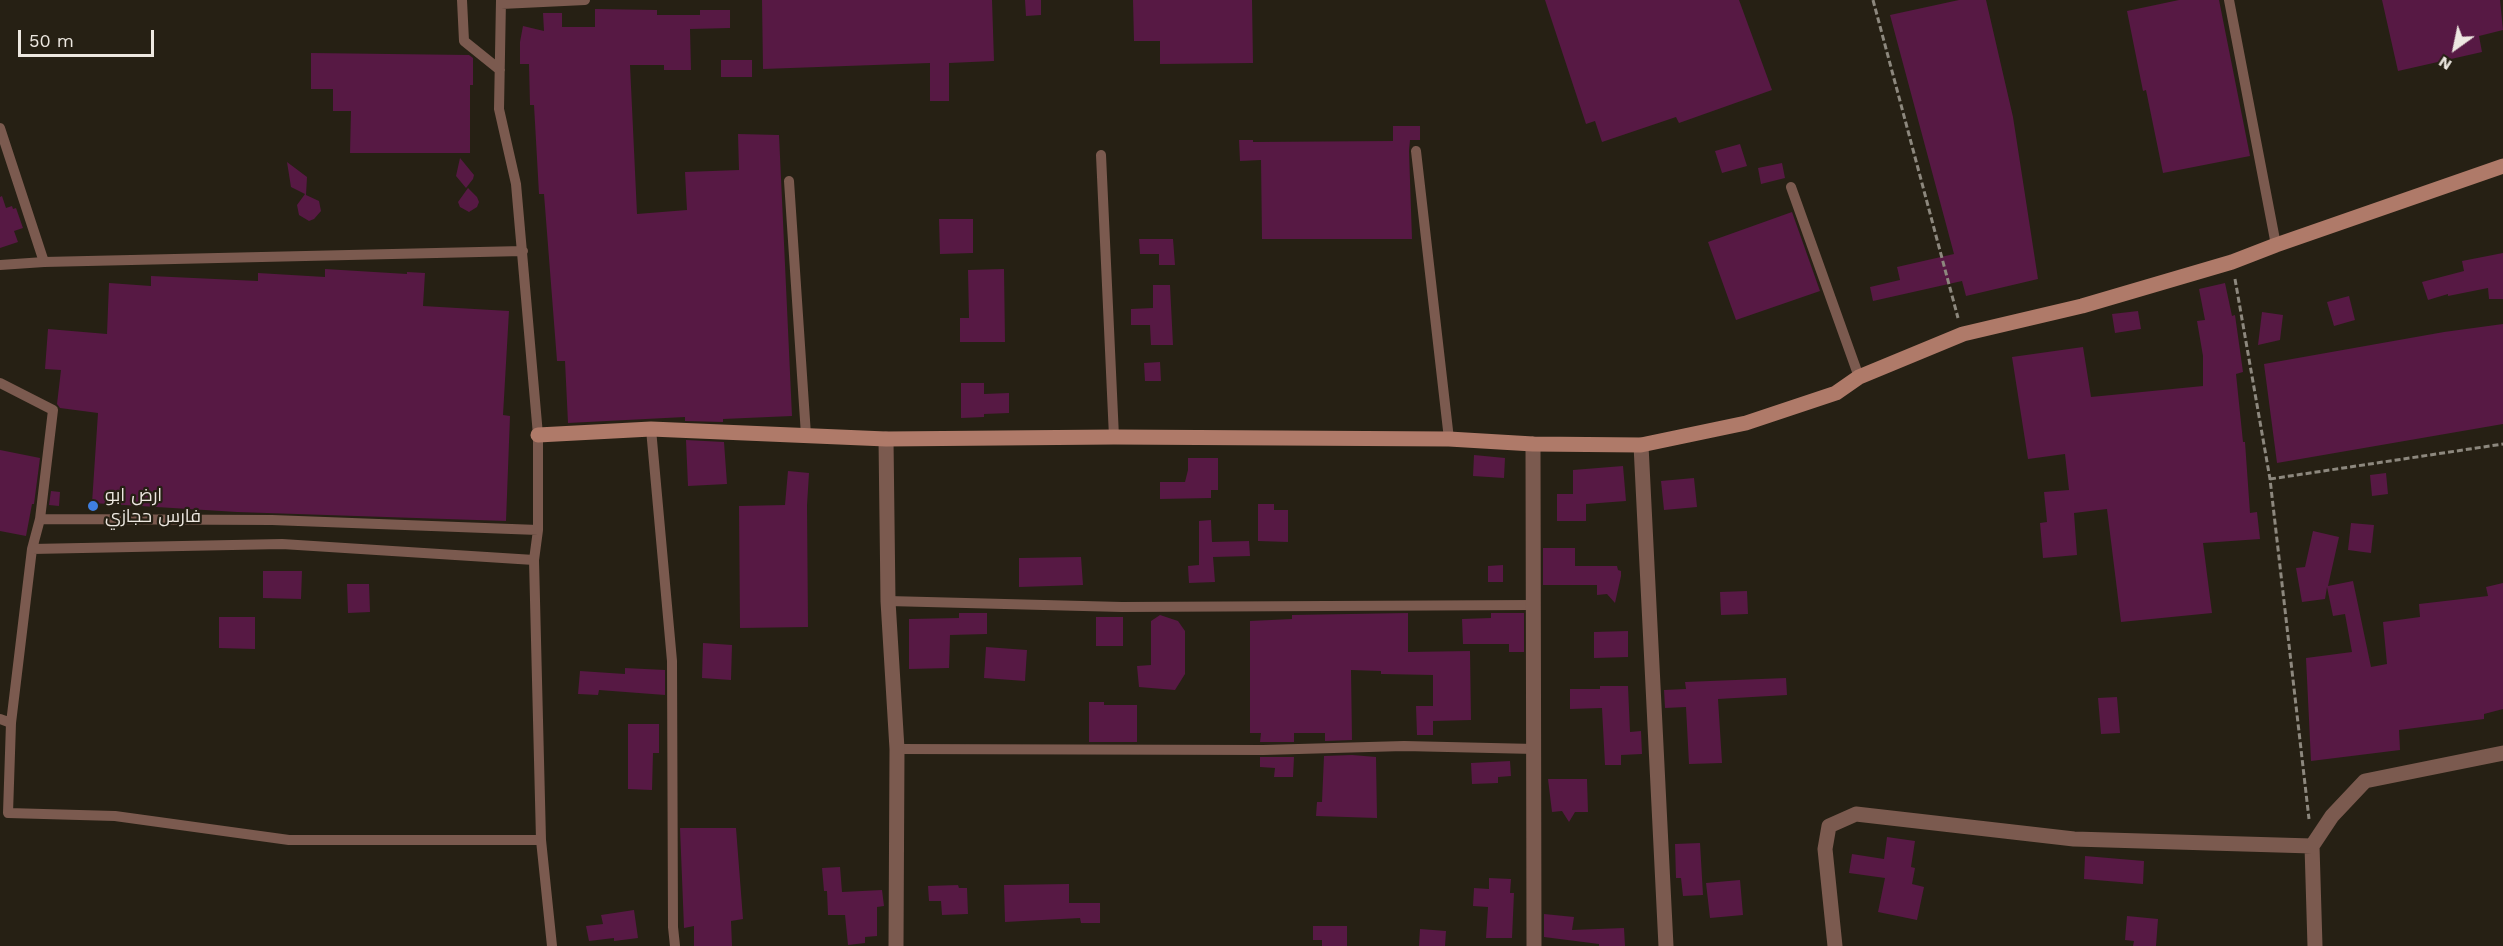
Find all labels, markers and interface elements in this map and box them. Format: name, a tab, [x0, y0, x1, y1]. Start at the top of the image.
scale bar	[21, 18, 158, 56]
north arrow	[2425, 18, 2485, 78]
text: 50 m	[29, 30, 74, 51]
text: N	[2435, 52, 2455, 75]
place label: ارض ابو فارس حجازي	[105, 485, 201, 528]
marker: ارض ابو فارس حجازي	[86, 499, 100, 513]

